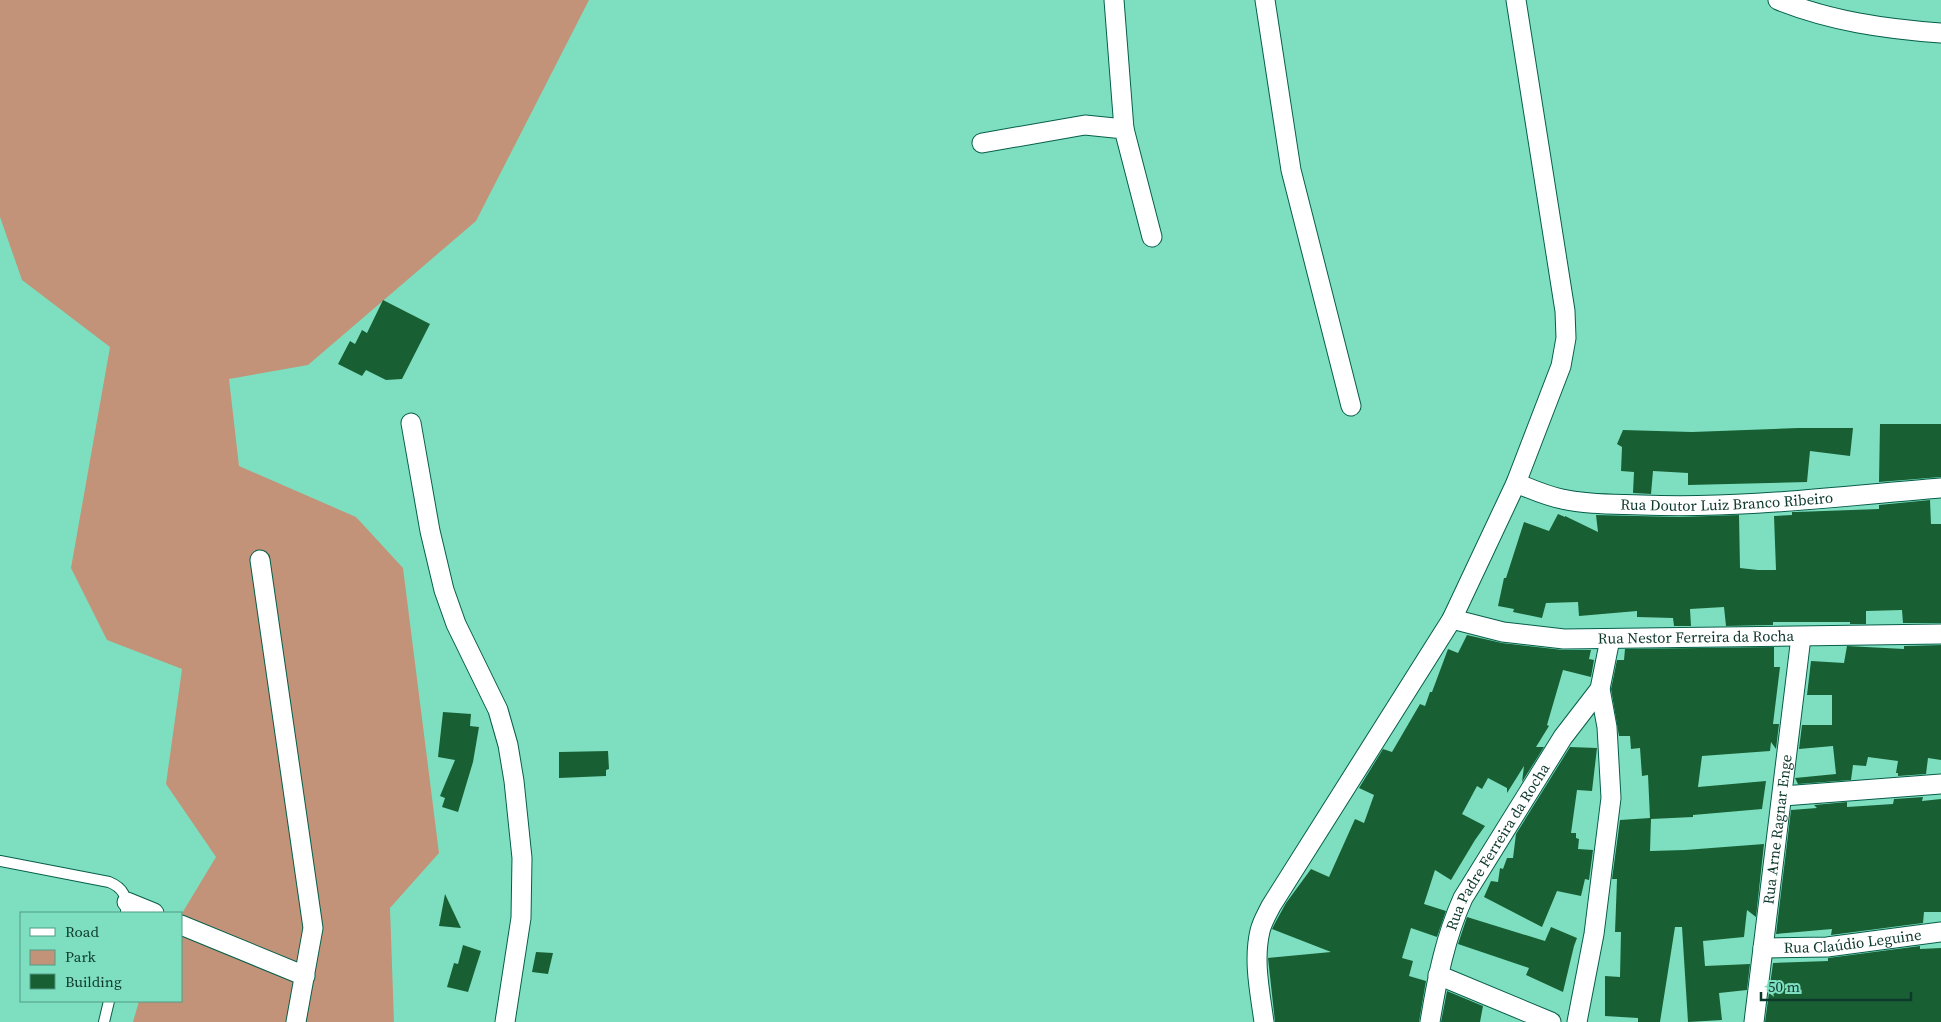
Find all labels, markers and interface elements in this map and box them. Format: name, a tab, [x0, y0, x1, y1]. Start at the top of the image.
street label: Rua Doutor Luiz Branco Ribeiro	[1620, 487, 1834, 516]
street label: Rua Nestor Ferreira da Rocha	[1598, 625, 1795, 649]
street label: Rua Arne Ragnar Enge	[1757, 753, 1797, 906]
street label: Rua Padre Ferreira da Rocha	[1440, 759, 1554, 933]
legend	[20, 912, 182, 1002]
text: Road	[65, 921, 99, 942]
street label: Rua Claúdio Leguine	[1783, 924, 1923, 958]
text: Park	[65, 946, 97, 967]
scale bar	[1761, 970, 1911, 1002]
text: Building	[65, 971, 122, 992]
text: 50 m	[1768, 976, 1800, 997]

